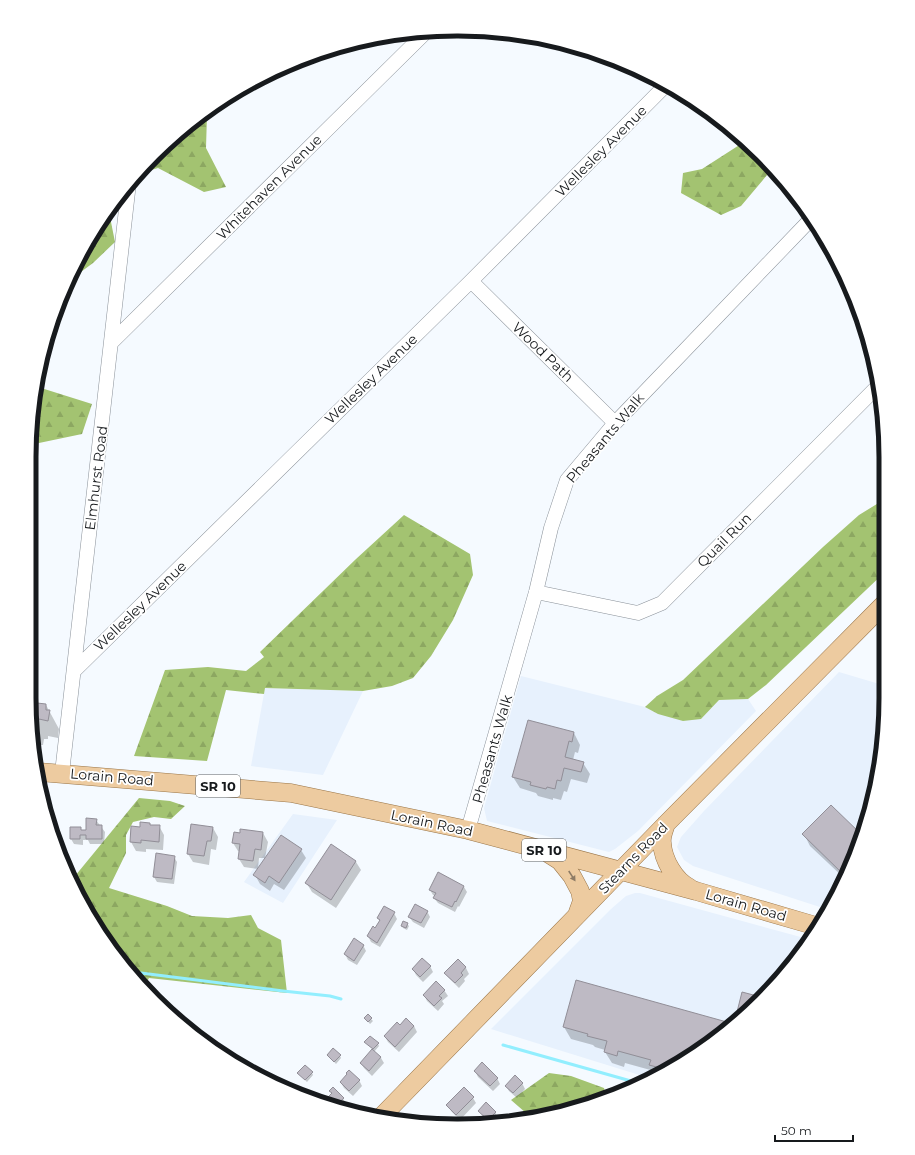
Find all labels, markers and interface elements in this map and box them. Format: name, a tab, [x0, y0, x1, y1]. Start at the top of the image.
street label: Wellesley Avenue	[551, 101, 651, 201]
street label: Whitehaven Avenue	[213, 131, 325, 243]
street label: Wood Path	[508, 318, 578, 386]
street label: Wellesley Avenue	[321, 330, 421, 428]
street label: Pheasants Walk	[562, 389, 648, 487]
street label: Elmhurst Road	[81, 425, 111, 531]
street label: Quail Run	[693, 509, 755, 571]
street label: Wellesley Avenue	[90, 557, 190, 655]
street label: Pheasants Walk	[468, 692, 516, 805]
street label: Lorain Road	[70, 764, 154, 790]
road number: SR 10	[196, 775, 240, 797]
street label: Lorain Road	[389, 805, 475, 841]
street label: Stearns Road	[594, 818, 672, 898]
road number: SR 10	[522, 839, 566, 861]
one-way arrow	[568, 871, 576, 882]
street label: Lorain Road	[703, 885, 789, 925]
scale bar	[775, 1117, 853, 1143]
text: 50 m	[781, 1123, 812, 1138]

